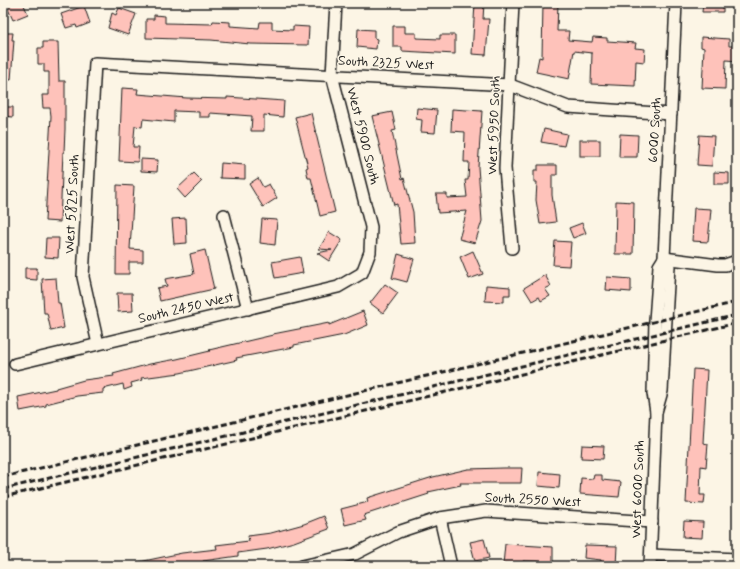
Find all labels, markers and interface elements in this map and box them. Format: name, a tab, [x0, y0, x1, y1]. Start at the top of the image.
street label: South 2325 West	[337, 51, 435, 75]
street label: West 5950 South	[483, 75, 505, 175]
street label: West 5900 South	[342, 85, 384, 187]
street label: 6000 South	[644, 97, 666, 163]
street label: West 5825 South	[60, 154, 84, 254]
street label: South 2450 West	[136, 288, 236, 328]
street label: West 6000 South	[627, 439, 649, 538]
street label: South 2550 West	[484, 488, 582, 512]

